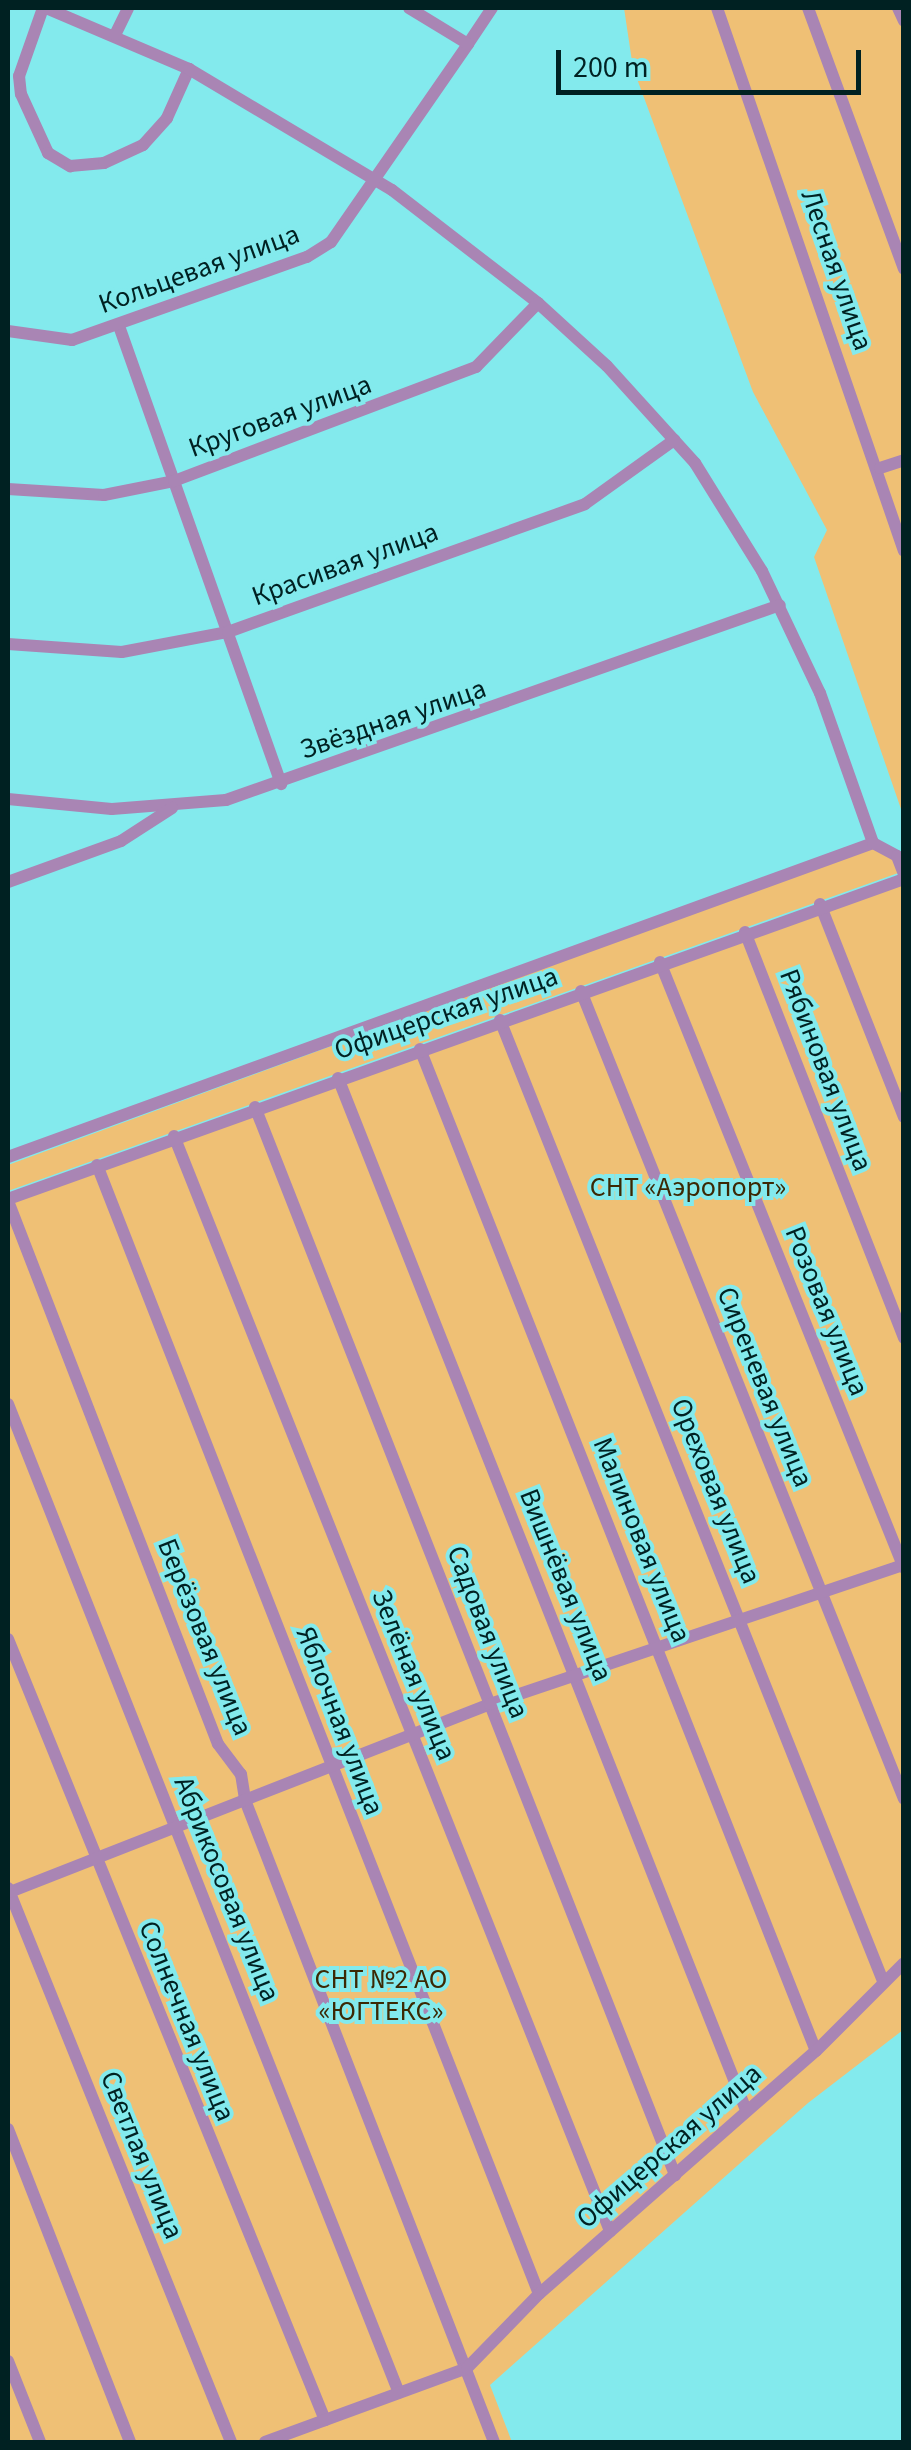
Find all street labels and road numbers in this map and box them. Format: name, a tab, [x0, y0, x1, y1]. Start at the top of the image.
street label: Лесная улица	[794, 185, 880, 355]
street label: Кольцевая улица	[94, 217, 304, 321]
street label: Круговая улица	[184, 367, 376, 465]
street label: Красивая улица	[247, 515, 443, 613]
street label: Звёздная улица	[296, 671, 490, 767]
street label: Офицерская улица	[330, 959, 562, 1067]
street label: Рябиновая улица	[772, 964, 880, 1176]
street label: Розовая улица	[778, 1221, 876, 1401]
street label: Сиреневая улица	[710, 1282, 820, 1492]
street label: Ореховая улица	[664, 1393, 768, 1589]
street label: Малиновая улица	[586, 1433, 698, 1647]
street label: Вишнёвая улица	[512, 1484, 620, 1686]
street label: Берёзовая улица	[150, 1534, 260, 1740]
street label: Садовая улица	[440, 1541, 536, 1723]
street label: Зелёная улица	[364, 1585, 464, 1765]
street label: Яблочная улица	[289, 1622, 391, 1820]
street label: Абрикосовая улица	[167, 1772, 287, 2006]
street label: Солнечная улица	[131, 1916, 243, 2126]
street label: Офицерская улица	[570, 2057, 768, 2235]
street label: Светлая улица	[93, 2066, 191, 2244]

